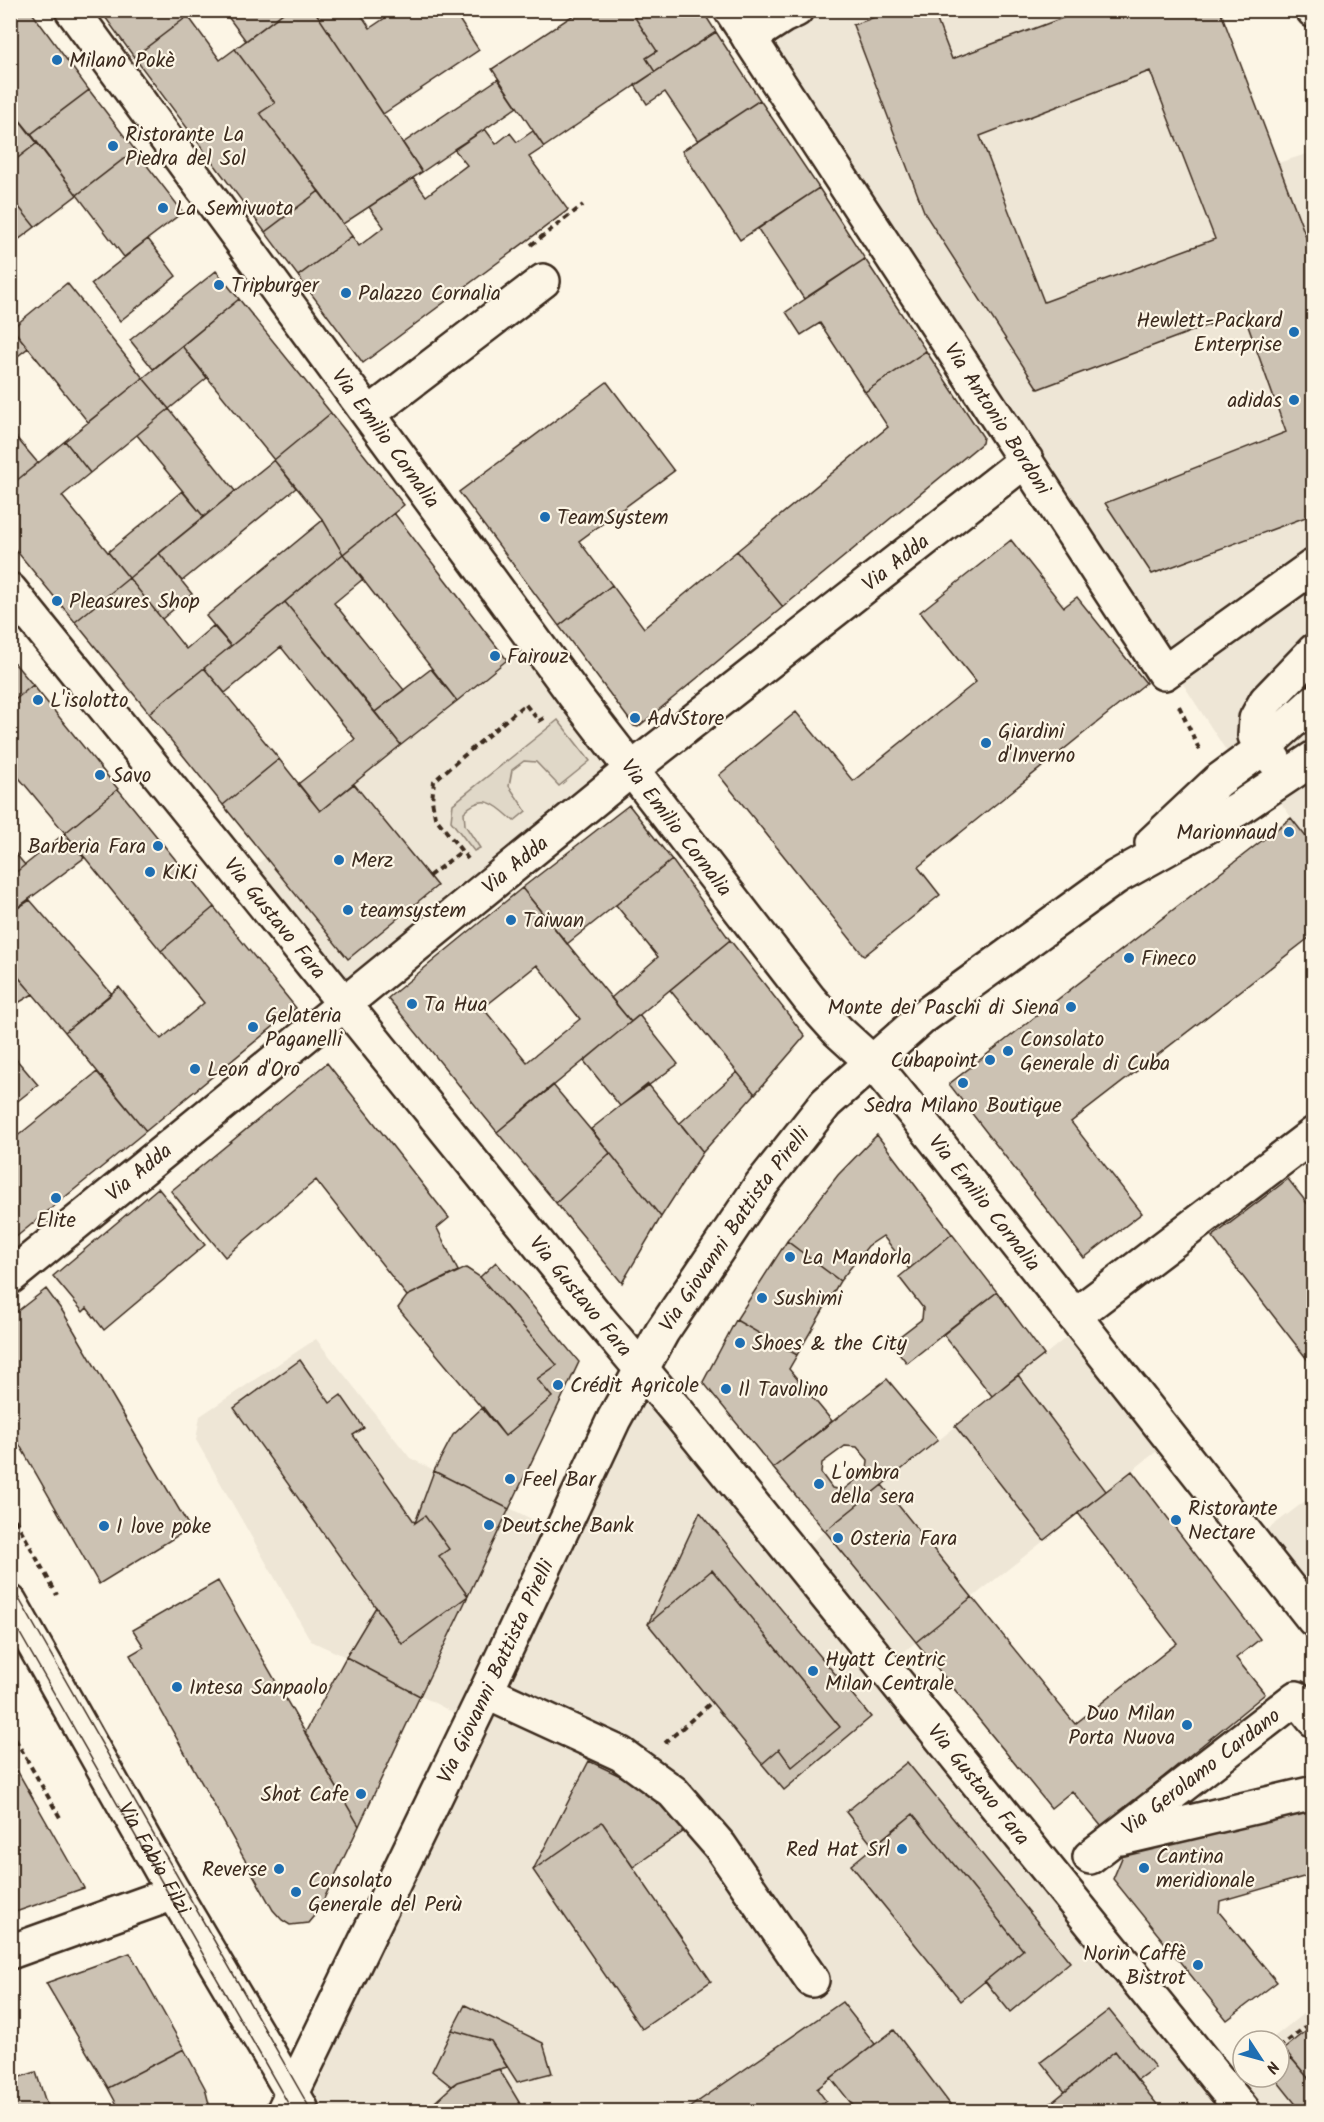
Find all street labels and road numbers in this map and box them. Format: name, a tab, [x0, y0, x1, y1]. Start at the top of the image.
street label: Via Antonio Bordoni	[935, 337, 1059, 503]
street label: Via Emilio Cornalia	[322, 362, 447, 516]
street label: Via Adda	[856, 526, 937, 601]
street label: Via Emilio Cornalia	[612, 752, 740, 905]
street label: Via Adda	[475, 828, 557, 903]
street label: Via Gustavo Fara	[214, 851, 334, 987]
street label: Via Giovanni Battista Pirelli	[651, 1120, 820, 1339]
street label: Via Emilio Cornalia	[919, 1128, 1048, 1279]
street label: Via Adda	[99, 1136, 180, 1211]
street label: Via Gustavo Fara	[520, 1229, 640, 1365]
street label: Via Giovanni Battista Pirelli	[429, 1554, 564, 1790]
street label: Via Gerolamo Cardano	[1115, 1701, 1288, 1845]
street label: Via Gustavo Fara	[918, 1717, 1037, 1854]
street label: Via Fabio Filzi	[108, 1796, 199, 1922]

